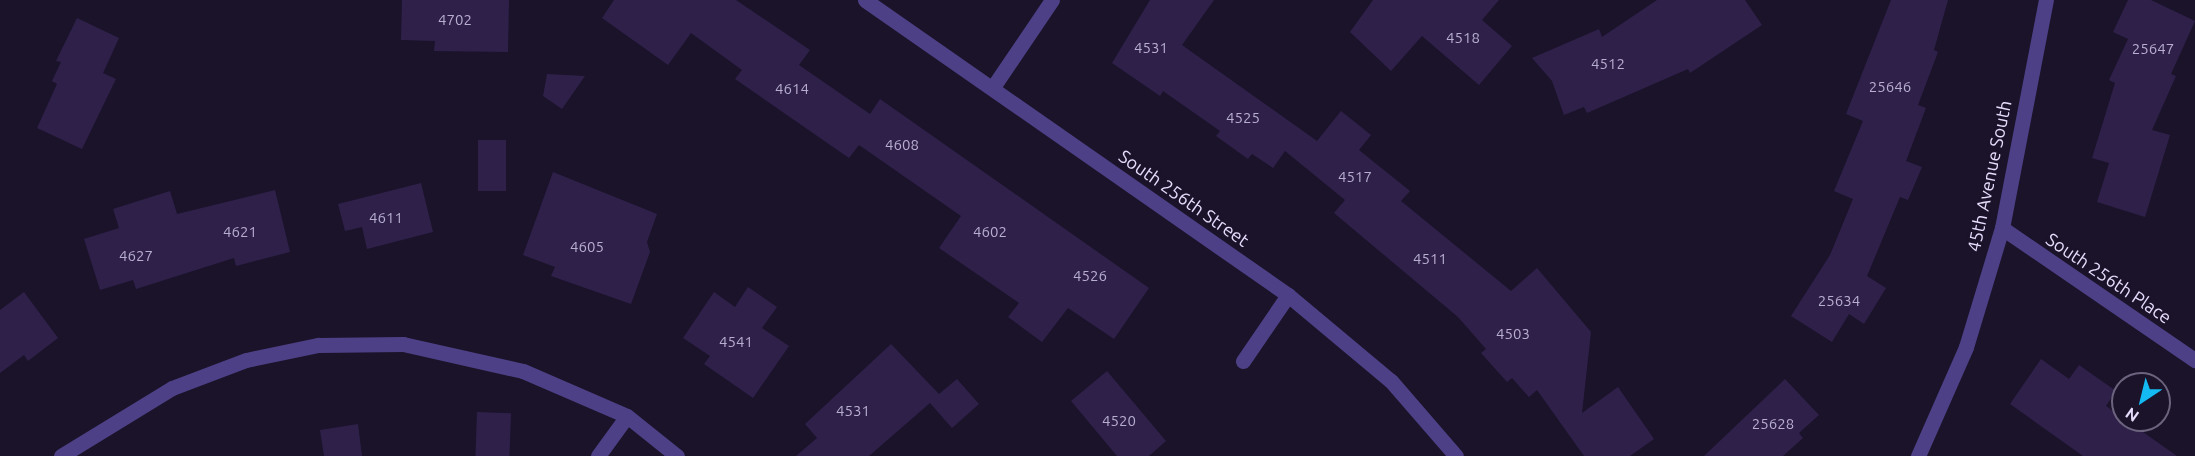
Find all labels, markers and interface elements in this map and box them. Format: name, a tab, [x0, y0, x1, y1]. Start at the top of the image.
house number: 4702	[438, 11, 472, 29]
house number: 4518	[1446, 29, 1480, 47]
house number: 4531	[1134, 39, 1168, 57]
house number: 25647	[2132, 40, 2174, 58]
house number: 4512	[1591, 55, 1625, 73]
house number: 25646	[1869, 78, 1911, 96]
house number: 4614	[775, 80, 809, 98]
street label: 45th Avenue South	[1962, 98, 2016, 254]
house number: 4525	[1226, 109, 1260, 127]
house number: 4608	[885, 136, 919, 154]
street label: South 256th Street	[1115, 145, 1253, 251]
house number: 4517	[1338, 168, 1372, 186]
house number: 4611	[369, 209, 403, 227]
house number: 4621	[223, 223, 257, 241]
house number: 4602	[973, 223, 1007, 241]
street label: South 256th Place	[2042, 228, 2176, 328]
house number: 4605	[570, 238, 604, 256]
house number: 4627	[119, 247, 153, 265]
house number: 4511	[1413, 250, 1447, 268]
house number: 4526	[1073, 267, 1107, 285]
house number: 25634	[1818, 292, 1860, 310]
house number: 4503	[1496, 325, 1530, 343]
house number: 4541	[719, 333, 753, 351]
north arrow	[2111, 372, 2171, 432]
house number: 4531	[836, 402, 870, 420]
text: N	[2122, 404, 2142, 426]
house number: 4520	[1102, 412, 1136, 430]
house number: 25628	[1752, 415, 1794, 433]

